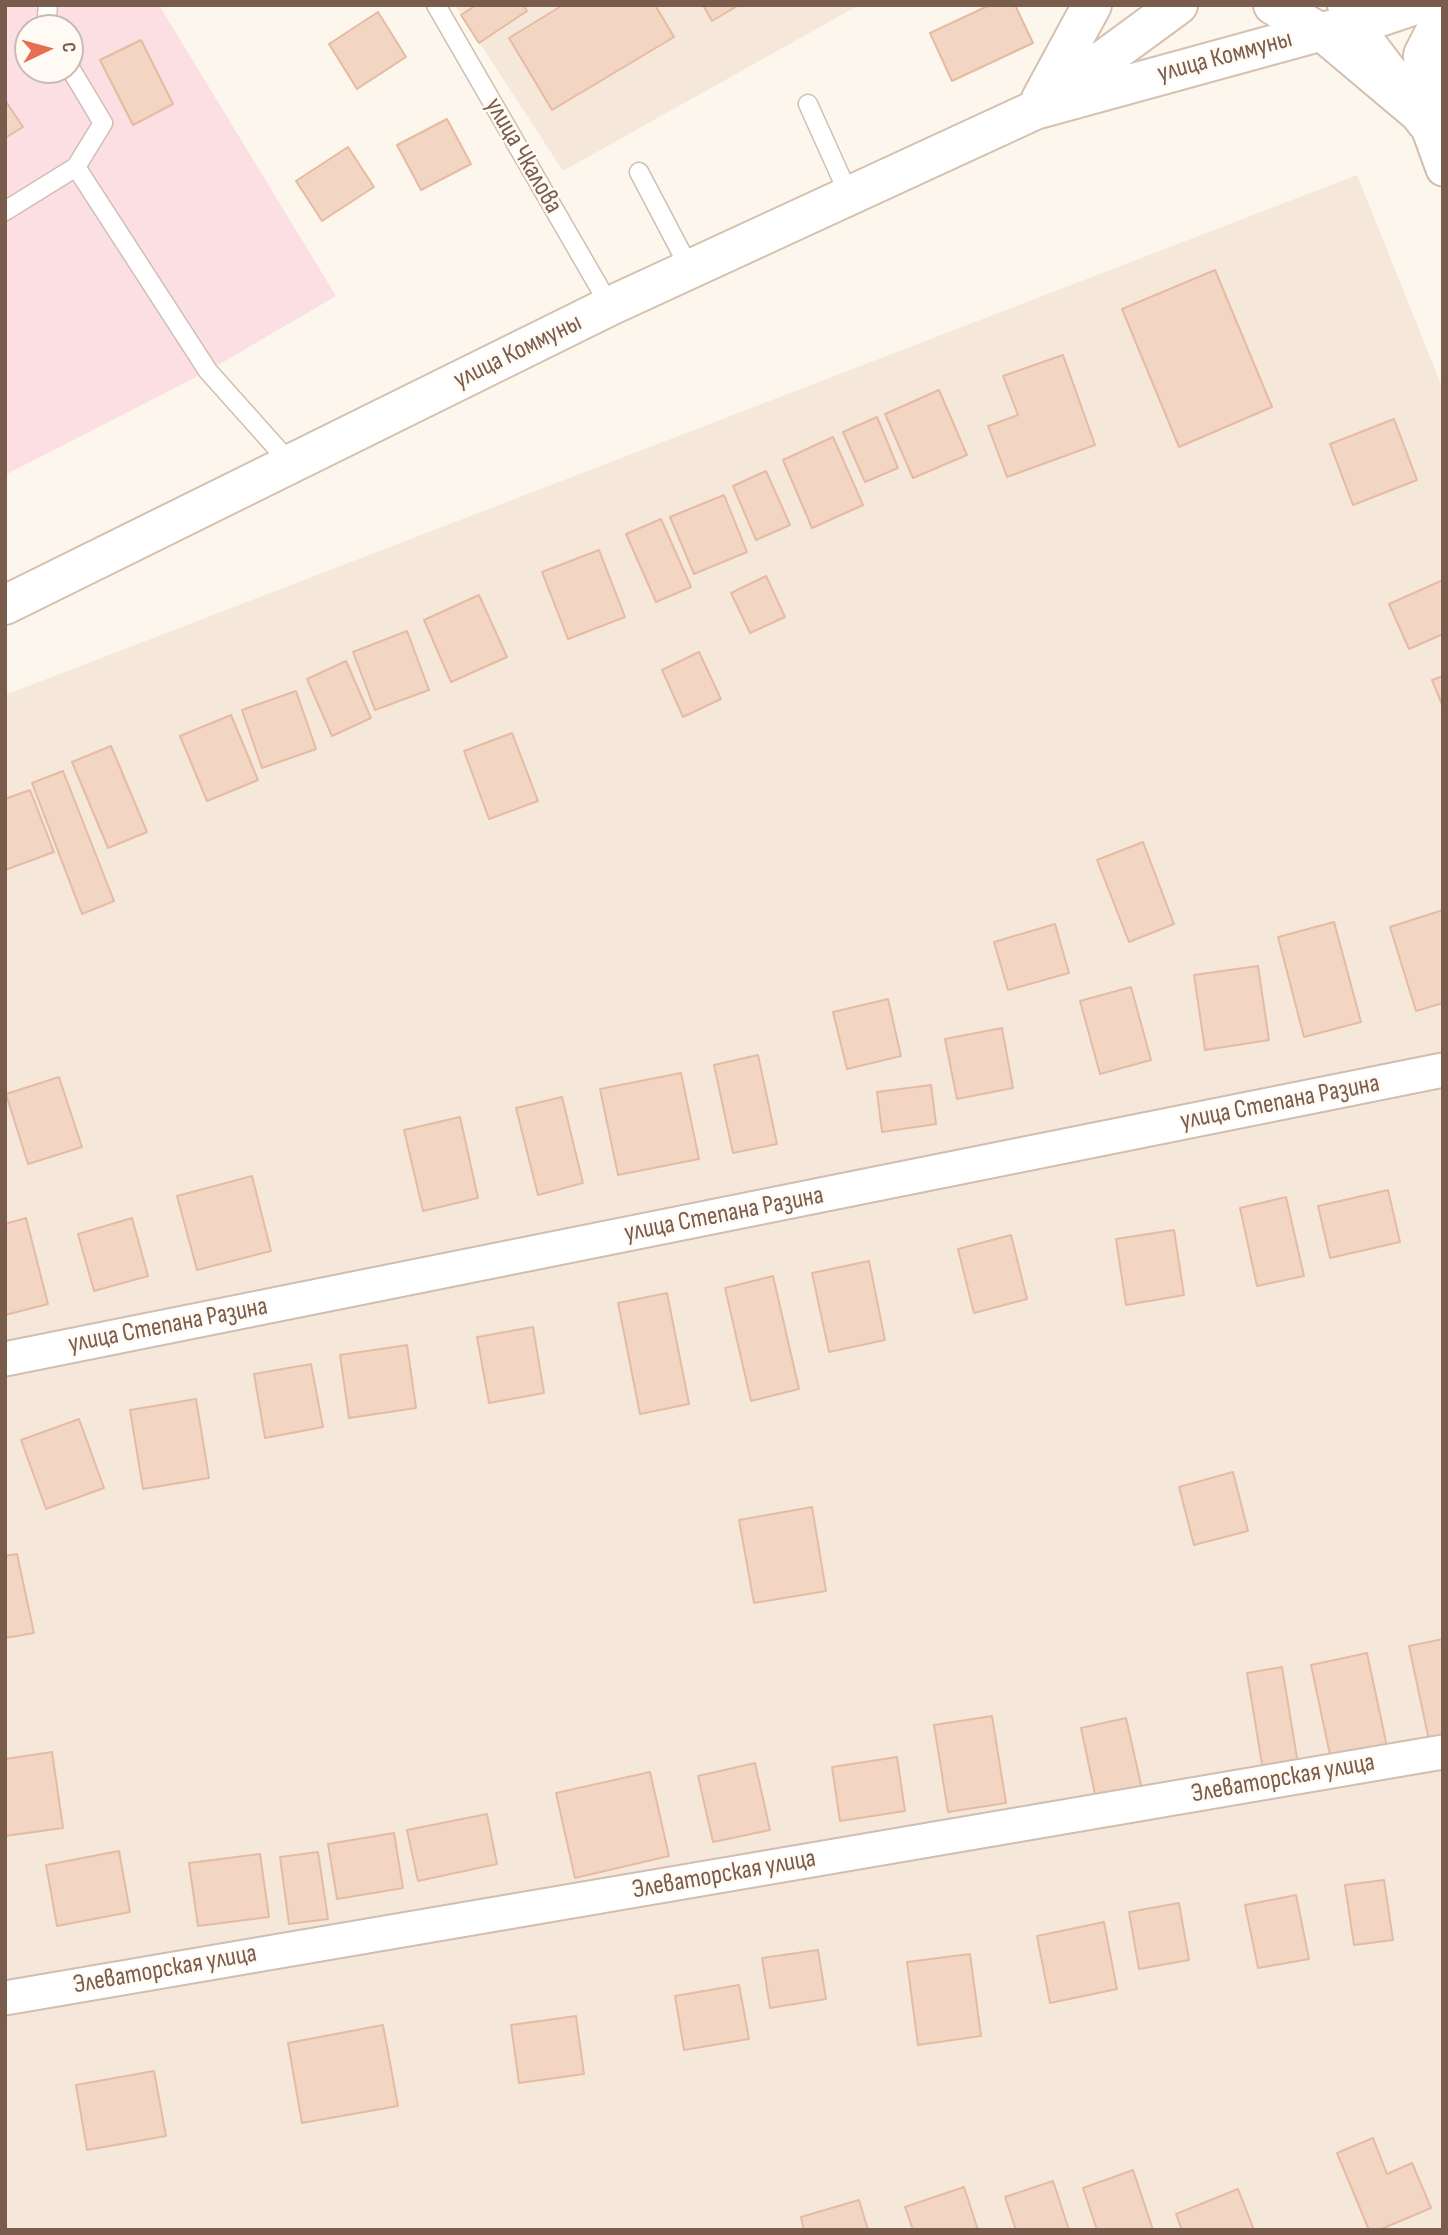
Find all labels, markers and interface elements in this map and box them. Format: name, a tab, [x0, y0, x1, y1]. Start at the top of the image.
north arrow	[14, 14, 84, 84]
street label: улица Коммуны	[1154, 24, 1296, 90]
text: С	[57, 41, 80, 53]
street label: улица Чкалова	[477, 93, 569, 219]
street label: улица Коммуны	[449, 308, 587, 396]
street label: улица Степана Разина	[1178, 1068, 1382, 1138]
street label: улица Степана Разина	[622, 1180, 826, 1250]
street label: улица Степана Разина	[66, 1291, 270, 1361]
street label: Элеваторская улица	[1189, 1747, 1377, 1811]
street label: Элеваторская улица	[630, 1843, 818, 1907]
street label: Элеваторская улица	[71, 1938, 259, 2002]

